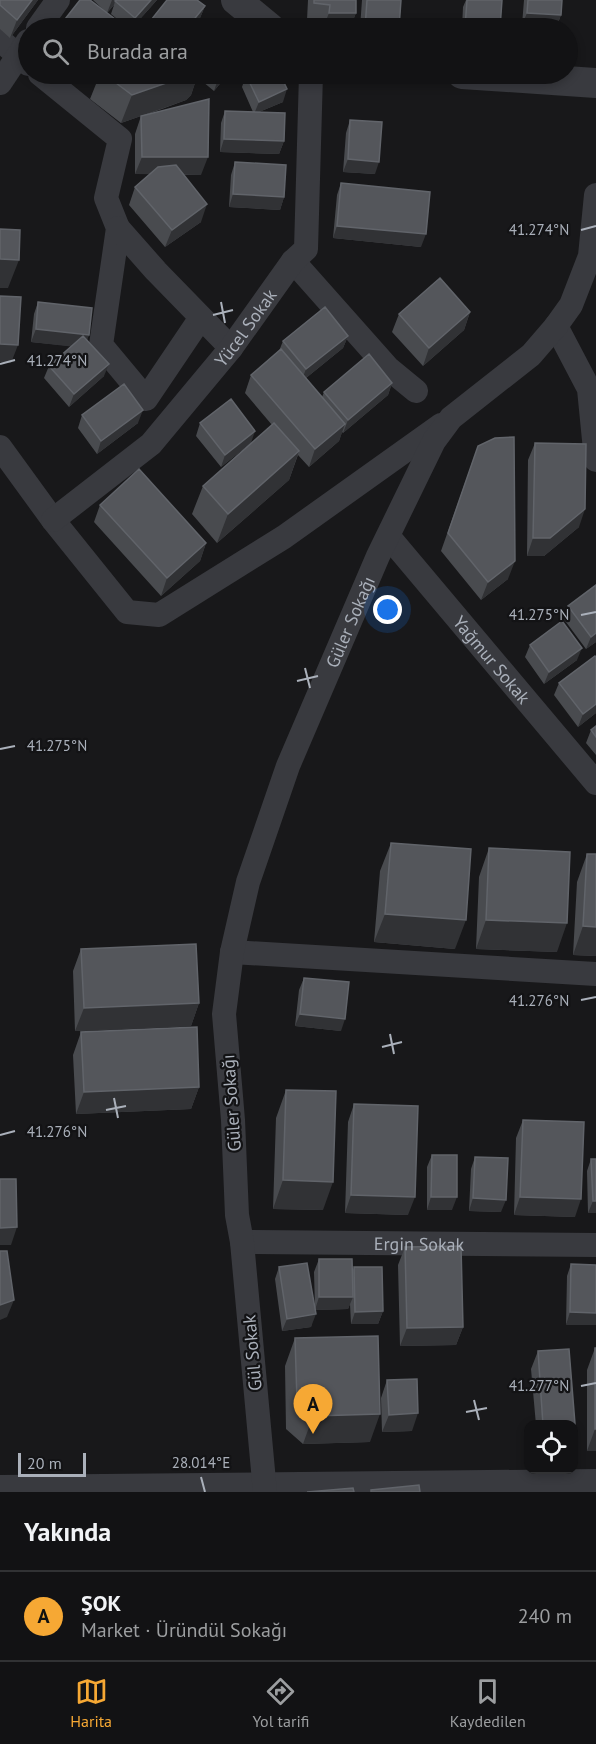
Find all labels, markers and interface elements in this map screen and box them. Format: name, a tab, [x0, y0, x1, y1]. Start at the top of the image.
search box	[18, 18, 578, 84]
icon: search	[39, 35, 72, 68]
text: Burada ara	[87, 37, 188, 65]
text: 41.274°N	[509, 220, 569, 239]
street label: Yücel Sokak	[209, 284, 282, 371]
text: 41.274°N	[27, 351, 87, 370]
street label: Güler Sokağı	[320, 572, 380, 671]
your location	[373, 595, 402, 624]
text: 41.275°N	[509, 605, 569, 624]
street label: Yağmur Sokak	[448, 611, 536, 708]
text: 41.275°N	[27, 736, 87, 755]
text: 41.276°N	[509, 991, 569, 1010]
street label: Güler Sokağı	[216, 1054, 246, 1152]
text: 41.276°N	[27, 1122, 87, 1141]
street label: Ergin Sokak	[374, 1232, 465, 1255]
street label: Gül Sokak	[237, 1314, 267, 1392]
text: 41.277°N	[509, 1376, 569, 1395]
pin: A	[294, 1384, 332, 1434]
map controls	[524, 1420, 578, 1474]
button: locate	[524, 1420, 578, 1474]
scale bar	[18, 1450, 86, 1478]
text: 20 m	[27, 1453, 62, 1473]
text: 28.014°E	[172, 1453, 230, 1472]
text: Yakında	[24, 1515, 111, 1548]
text: ŞOK	[81, 1589, 121, 1617]
text: A	[37, 1603, 50, 1629]
text: 240 m	[518, 1603, 572, 1629]
text: Market · Üründül Sokağı	[81, 1617, 287, 1643]
tab: Harita	[70, 1675, 112, 1731]
tab: Yol tarifi	[253, 1675, 309, 1731]
tab: Kaydedilen	[450, 1675, 526, 1731]

